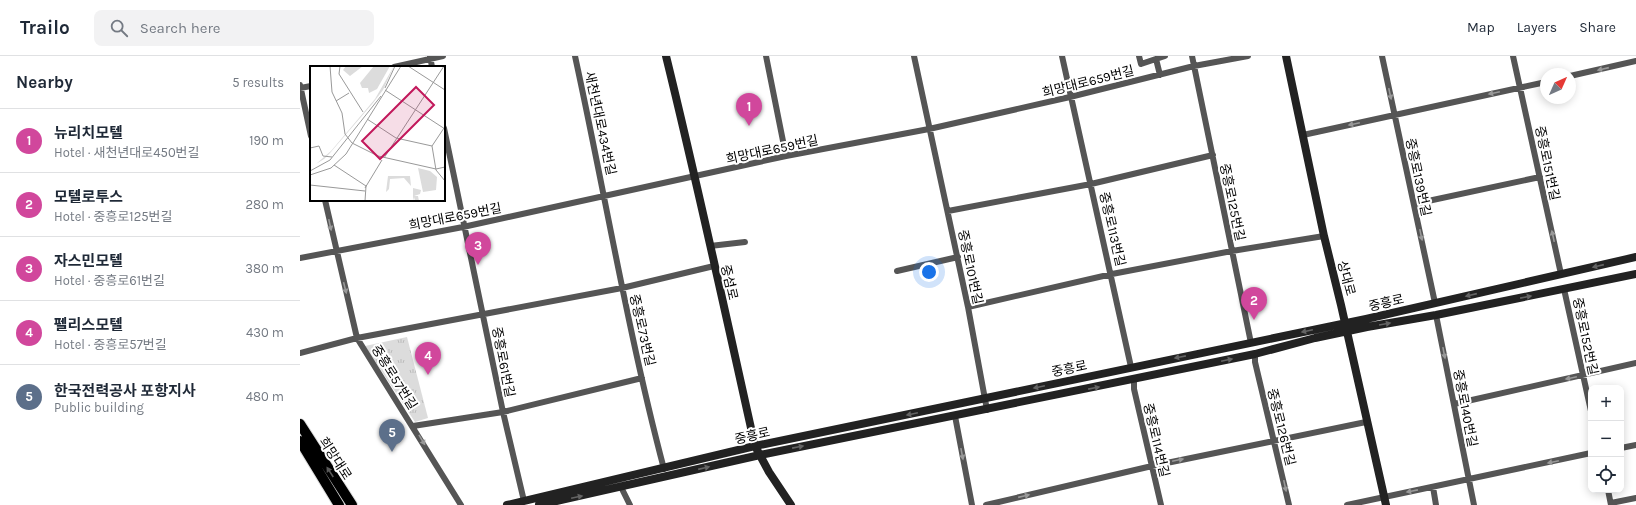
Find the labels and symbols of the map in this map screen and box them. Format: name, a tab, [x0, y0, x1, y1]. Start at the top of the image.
street label: 희망대로659번길	[1041, 63, 1136, 100]
inset map	[310, 66, 445, 201]
one-way arrow	[1597, 66, 1609, 72]
north arrow	[1540, 68, 1576, 104]
street label: 새천년대로434번길	[582, 70, 619, 176]
one-way arrow	[1388, 88, 1394, 100]
one-way arrow	[1488, 91, 1500, 97]
pin: 1	[736, 93, 762, 126]
one-way arrow	[1347, 122, 1360, 128]
street label: 중흥로151번길	[1532, 125, 1563, 202]
street label: 희망대로659번길	[725, 132, 820, 167]
street label: 중흥로139번길	[1403, 137, 1434, 217]
street label: 중흥로125번길	[1217, 162, 1248, 242]
street label: 중흥로113번길	[1097, 190, 1128, 268]
street label: 희망대로659번길	[407, 200, 503, 233]
one-way arrow	[328, 219, 334, 231]
street label: 중흥로101번길	[955, 228, 986, 306]
one-way arrow	[1418, 229, 1424, 241]
one-way arrow	[1549, 230, 1555, 242]
pin: 3	[465, 232, 491, 265]
street label: 상대로	[1335, 259, 1358, 297]
your location	[919, 262, 939, 282]
street label: 중섬로	[718, 263, 741, 301]
one-way arrow	[1592, 263, 1604, 269]
one-way arrow	[342, 282, 348, 294]
pin: 2	[1241, 287, 1267, 320]
street label: 중흥로	[1367, 291, 1405, 314]
one-way arrow	[1465, 292, 1477, 298]
street label: 중흥로73번길	[627, 293, 658, 368]
one-way arrow	[1520, 293, 1533, 299]
street label: 중흥로152번길	[1570, 296, 1601, 376]
one-way arrow	[1379, 321, 1391, 327]
street label: 중흥로61번길	[489, 326, 518, 399]
one-way arrow	[1301, 329, 1313, 335]
street label: 중흥로57번길	[369, 342, 420, 412]
pin: 4	[415, 342, 441, 375]
one-way arrow	[1442, 347, 1448, 359]
one-way arrow	[1173, 354, 1186, 360]
street label: 중흥로	[1050, 357, 1088, 380]
one-way arrow	[1221, 357, 1233, 363]
street label: 중흥로140번길	[1451, 368, 1480, 448]
one-way arrow	[1564, 375, 1577, 381]
one-way arrow	[1033, 384, 1045, 390]
one-way arrow	[1088, 385, 1100, 391]
street label: 중흥로126번길	[1265, 387, 1298, 467]
street label: 중흥로114번길	[1141, 402, 1172, 479]
one-way arrow	[905, 411, 918, 417]
pin: 5	[379, 419, 405, 452]
street label: 중흥로	[733, 424, 771, 447]
street label: 희망대로	[316, 434, 355, 482]
one-way arrow	[418, 434, 425, 446]
one-way arrow	[792, 444, 804, 450]
one-way arrow	[959, 448, 965, 460]
one-way arrow	[1172, 457, 1184, 463]
one-way arrow	[1547, 459, 1559, 465]
one-way arrow	[698, 465, 710, 471]
one-way arrow	[326, 467, 334, 478]
one-way arrow	[1282, 480, 1288, 493]
one-way arrow	[1406, 488, 1418, 494]
one-way arrow	[571, 493, 584, 499]
one-way arrow	[1018, 493, 1030, 499]

